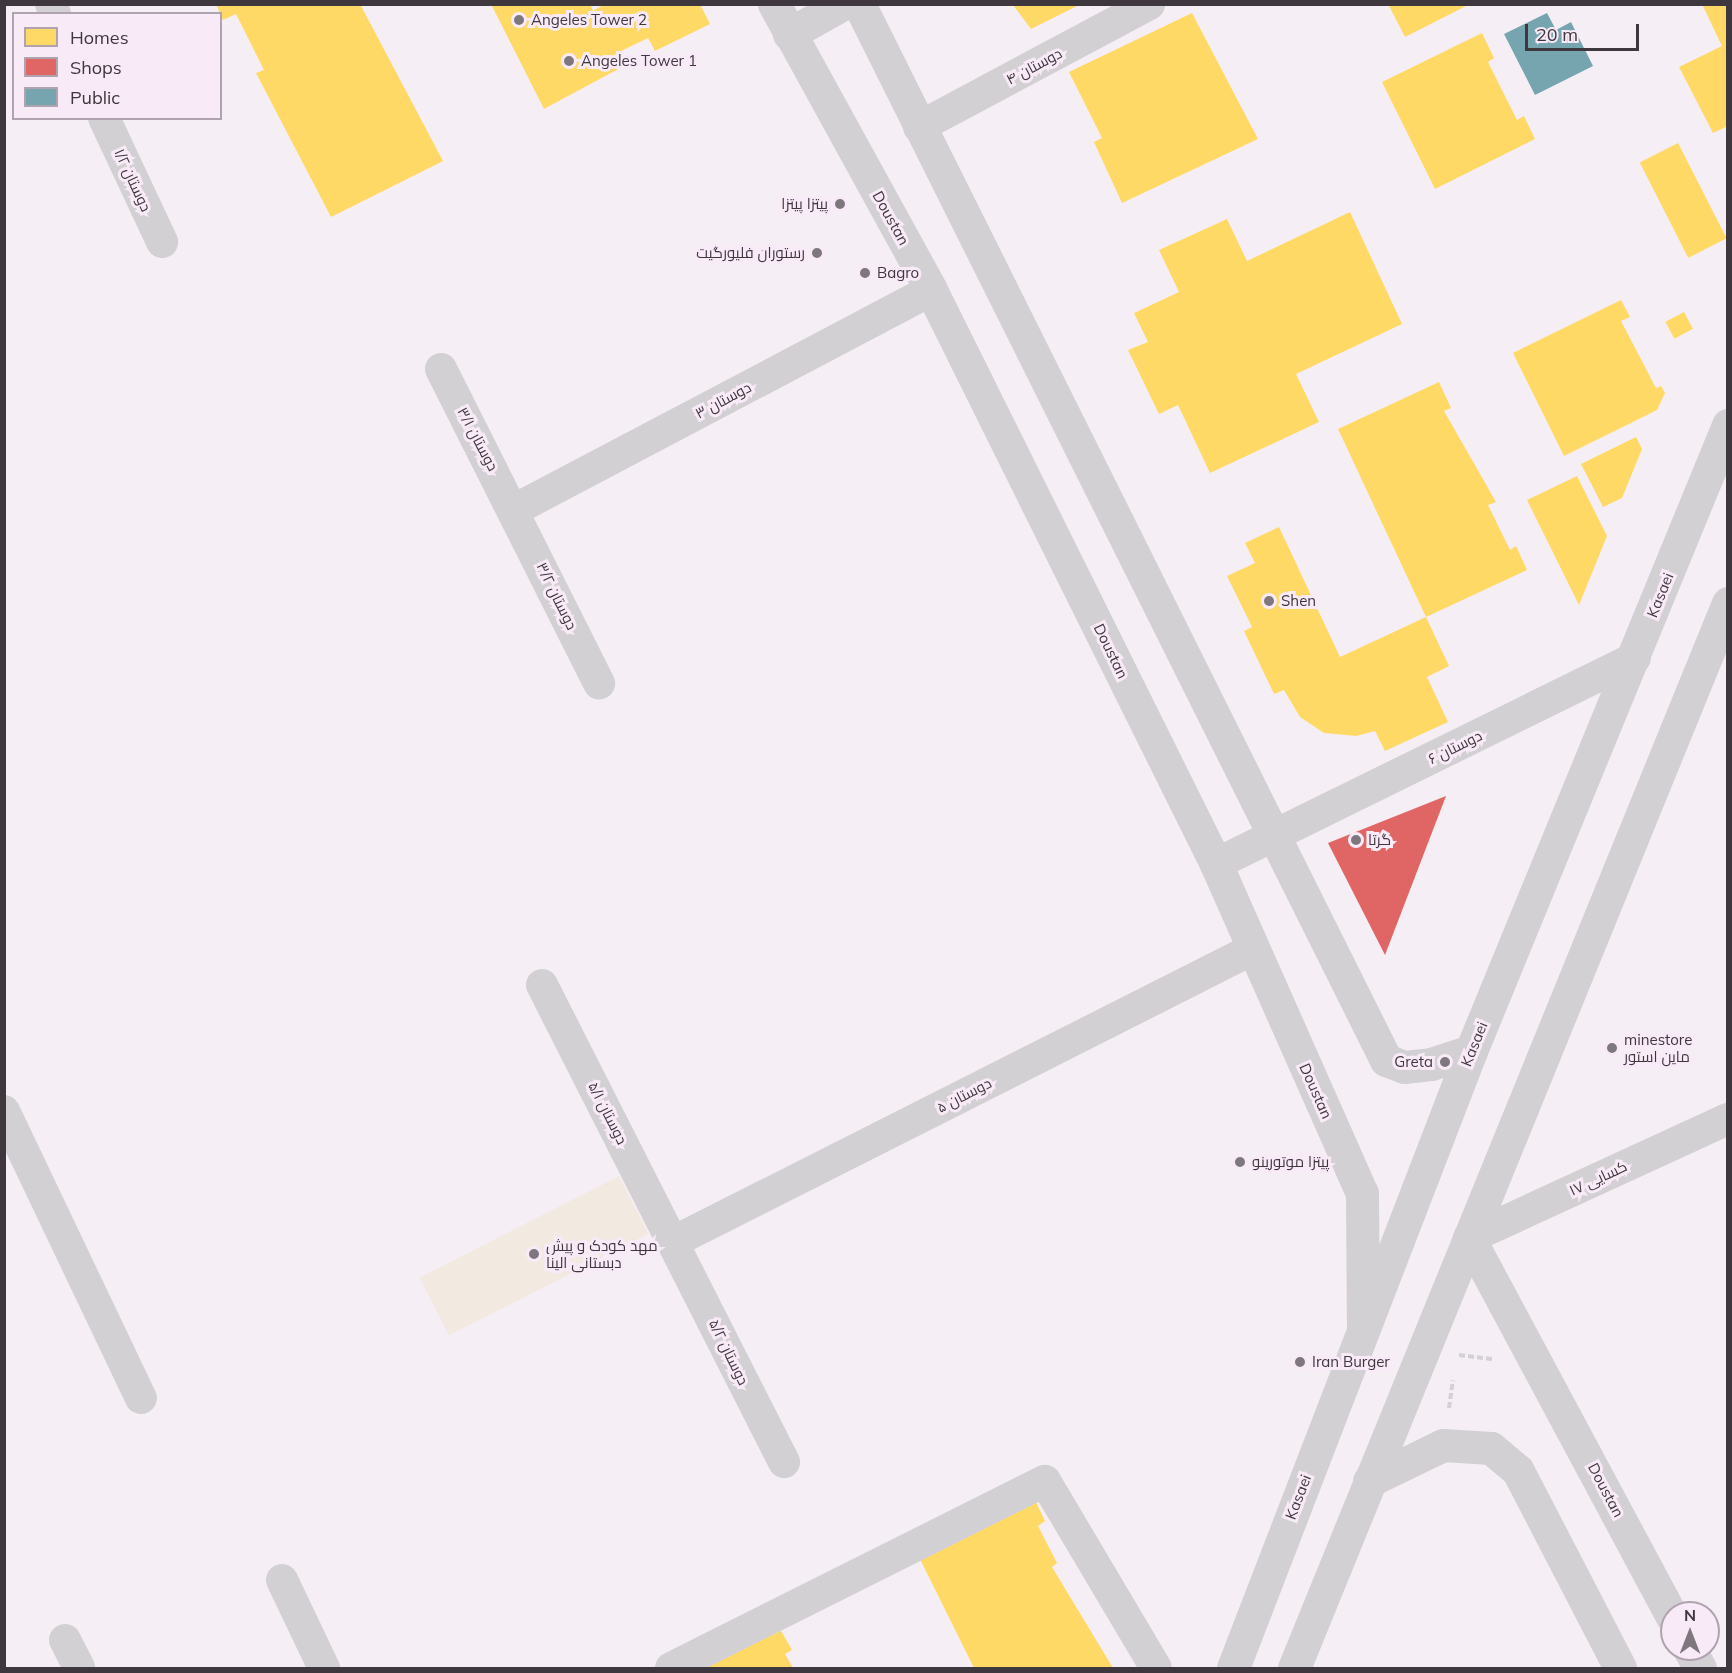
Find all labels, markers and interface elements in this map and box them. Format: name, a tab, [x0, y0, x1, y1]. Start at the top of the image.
place label: Angeles Tower 2	[531, 11, 647, 29]
legend	[12, 12, 222, 120]
scale bar	[1528, 12, 1642, 50]
marker: Angeles Tower 2	[512, 13, 526, 27]
text: 20 m	[1536, 23, 1578, 46]
text: Homes	[70, 26, 129, 49]
street label: ۴ دوستان	[1003, 44, 1065, 88]
place label: Angeles Tower 1	[581, 52, 697, 70]
marker: Angeles Tower 1	[562, 54, 576, 68]
text: Shops	[70, 56, 122, 79]
text: Public	[70, 86, 120, 109]
street label: ۱/۲ دوستان	[111, 146, 155, 214]
street label: Doustan	[869, 188, 913, 248]
place label: پیتزا پیتزا	[781, 195, 828, 213]
marker: پیتزا پیتزا	[833, 197, 847, 211]
place label: رستوران فلیورگیت	[696, 244, 805, 262]
marker: رستوران فلیورگیت	[810, 246, 824, 260]
place label: Bagro	[877, 264, 919, 282]
marker: Bagro	[858, 266, 872, 280]
street label: ۳ دوستان	[692, 378, 754, 422]
street label: ۳/۱ دوستان	[454, 404, 502, 474]
street label: ۳/۲ دوستان	[533, 559, 581, 633]
street label: Kasaei	[1643, 570, 1677, 620]
place label: Shen	[1281, 592, 1316, 610]
marker: Shen	[1262, 594, 1276, 608]
street label: Doustan	[1090, 621, 1132, 681]
street label: ۶ دوستان	[1425, 726, 1485, 768]
place label: گرتا	[1368, 831, 1391, 849]
marker: گرتا	[1349, 833, 1363, 847]
street label: Kasaei	[1457, 1019, 1491, 1069]
place label: minestore ماین استور	[1624, 1030, 1692, 1065]
marker: minestore ماین استور	[1605, 1041, 1619, 1055]
place label: Greta	[1394, 1053, 1433, 1071]
marker: Greta	[1438, 1055, 1452, 1069]
street label: Doustan	[1296, 1060, 1336, 1122]
street label: ۵ دوستان	[934, 1074, 994, 1116]
street label: ۵/۱ دوستان	[585, 1079, 631, 1147]
place label: پیتزا موتورینو	[1252, 1153, 1329, 1171]
marker: پیتزا موتورینو	[1233, 1155, 1247, 1169]
street label: ۱۷ کسایی	[1566, 1157, 1630, 1199]
place label: مهد کودک و پیش دبستانی الینا	[546, 1236, 658, 1271]
marker: مهد کودک و پیش دبستانی الینا	[527, 1247, 541, 1261]
street label: ۵/۲ دوستان	[705, 1316, 753, 1388]
place label: Iran Burger	[1312, 1353, 1390, 1371]
marker: Iran Burger	[1293, 1355, 1307, 1369]
street label: Doustan	[1584, 1460, 1628, 1520]
street label: Kasaei	[1281, 1472, 1315, 1522]
north arrow	[1660, 1601, 1720, 1661]
text: N	[1684, 1605, 1696, 1625]

